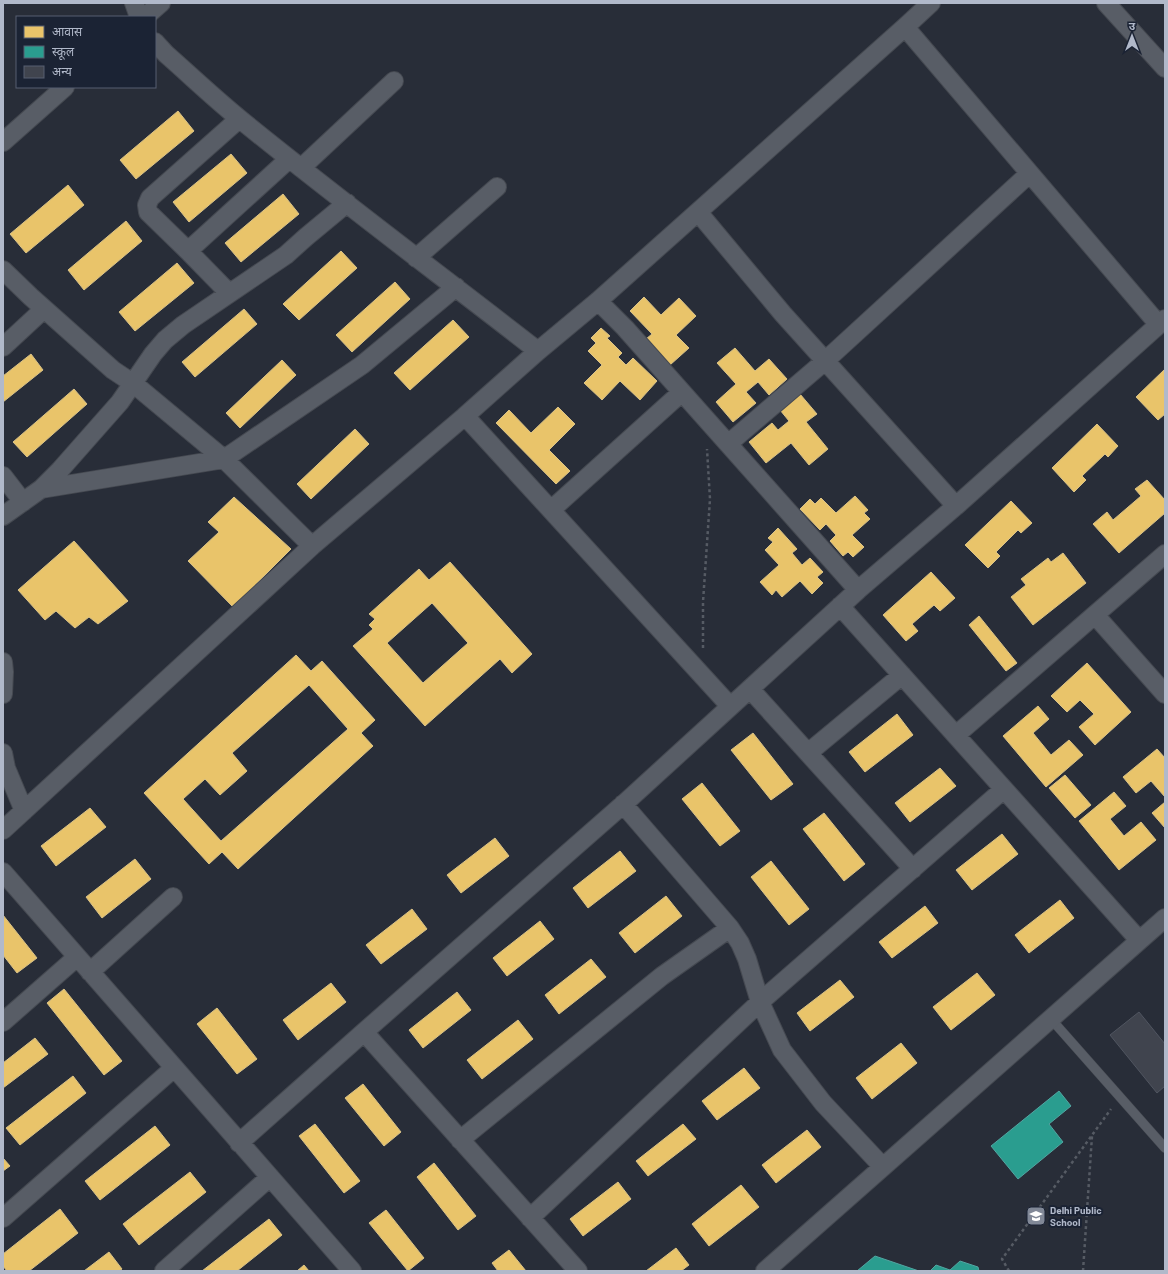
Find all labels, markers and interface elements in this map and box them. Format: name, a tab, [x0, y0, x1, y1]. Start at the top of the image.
legend	[16, 16, 156, 88]
north arrow	[1112, 16, 1152, 56]
text: उ	[1129, 19, 1136, 32]
text: आवास	[52, 24, 83, 38]
text: स्कूल	[52, 44, 75, 60]
text: अन्य	[52, 64, 73, 78]
place label: Delhi Public School	[1050, 1204, 1102, 1228]
school or university icon: Delhi Public School	[1025, 1205, 1047, 1227]

